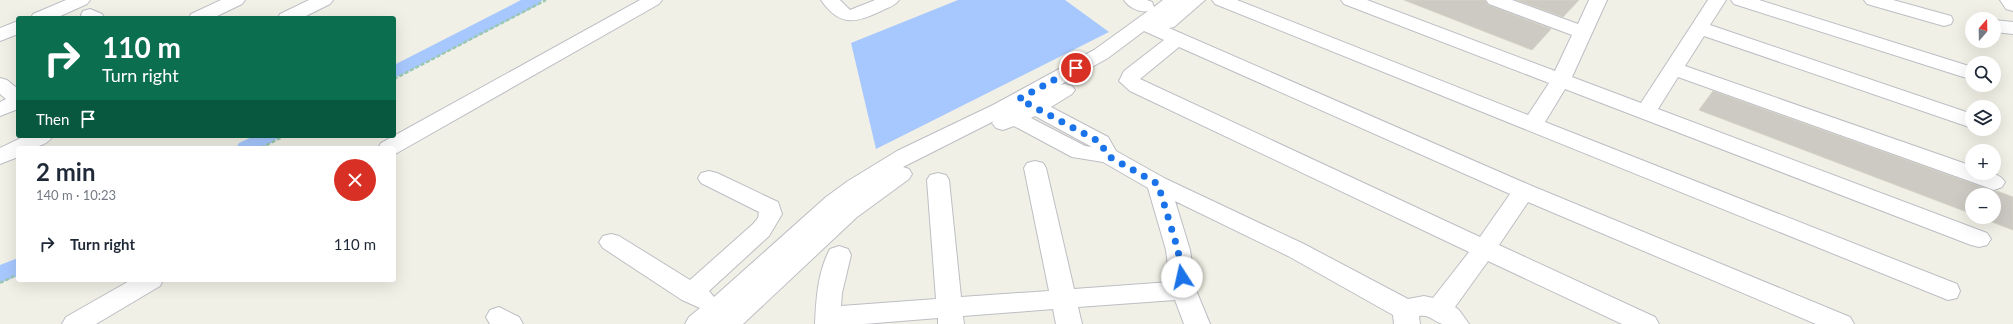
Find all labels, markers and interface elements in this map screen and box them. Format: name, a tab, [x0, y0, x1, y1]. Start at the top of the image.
north arrow	[1965, 12, 2001, 48]
map controls	[1965, 12, 2001, 224]
text: 110 m	[102, 30, 181, 64]
icon: right	[36, 32, 88, 84]
pin	[1059, 51, 1093, 85]
button: search	[1965, 56, 2001, 92]
icon: arrive	[1065, 57, 1087, 79]
text: Turn right	[102, 64, 179, 86]
button: layers	[1965, 100, 2001, 136]
icon: arrive	[77, 108, 99, 130]
text: Then	[36, 110, 69, 128]
button: +	[1965, 144, 2001, 180]
text: 2 min	[36, 157, 96, 186]
button: close	[334, 159, 376, 201]
text: 140 m · 10:23	[36, 187, 116, 203]
button: −	[1965, 188, 2001, 224]
icon: right	[36, 233, 58, 255]
text: Turn right	[70, 235, 135, 253]
text: 110 m	[334, 235, 376, 253]
position arrow	[1161, 256, 1203, 298]

